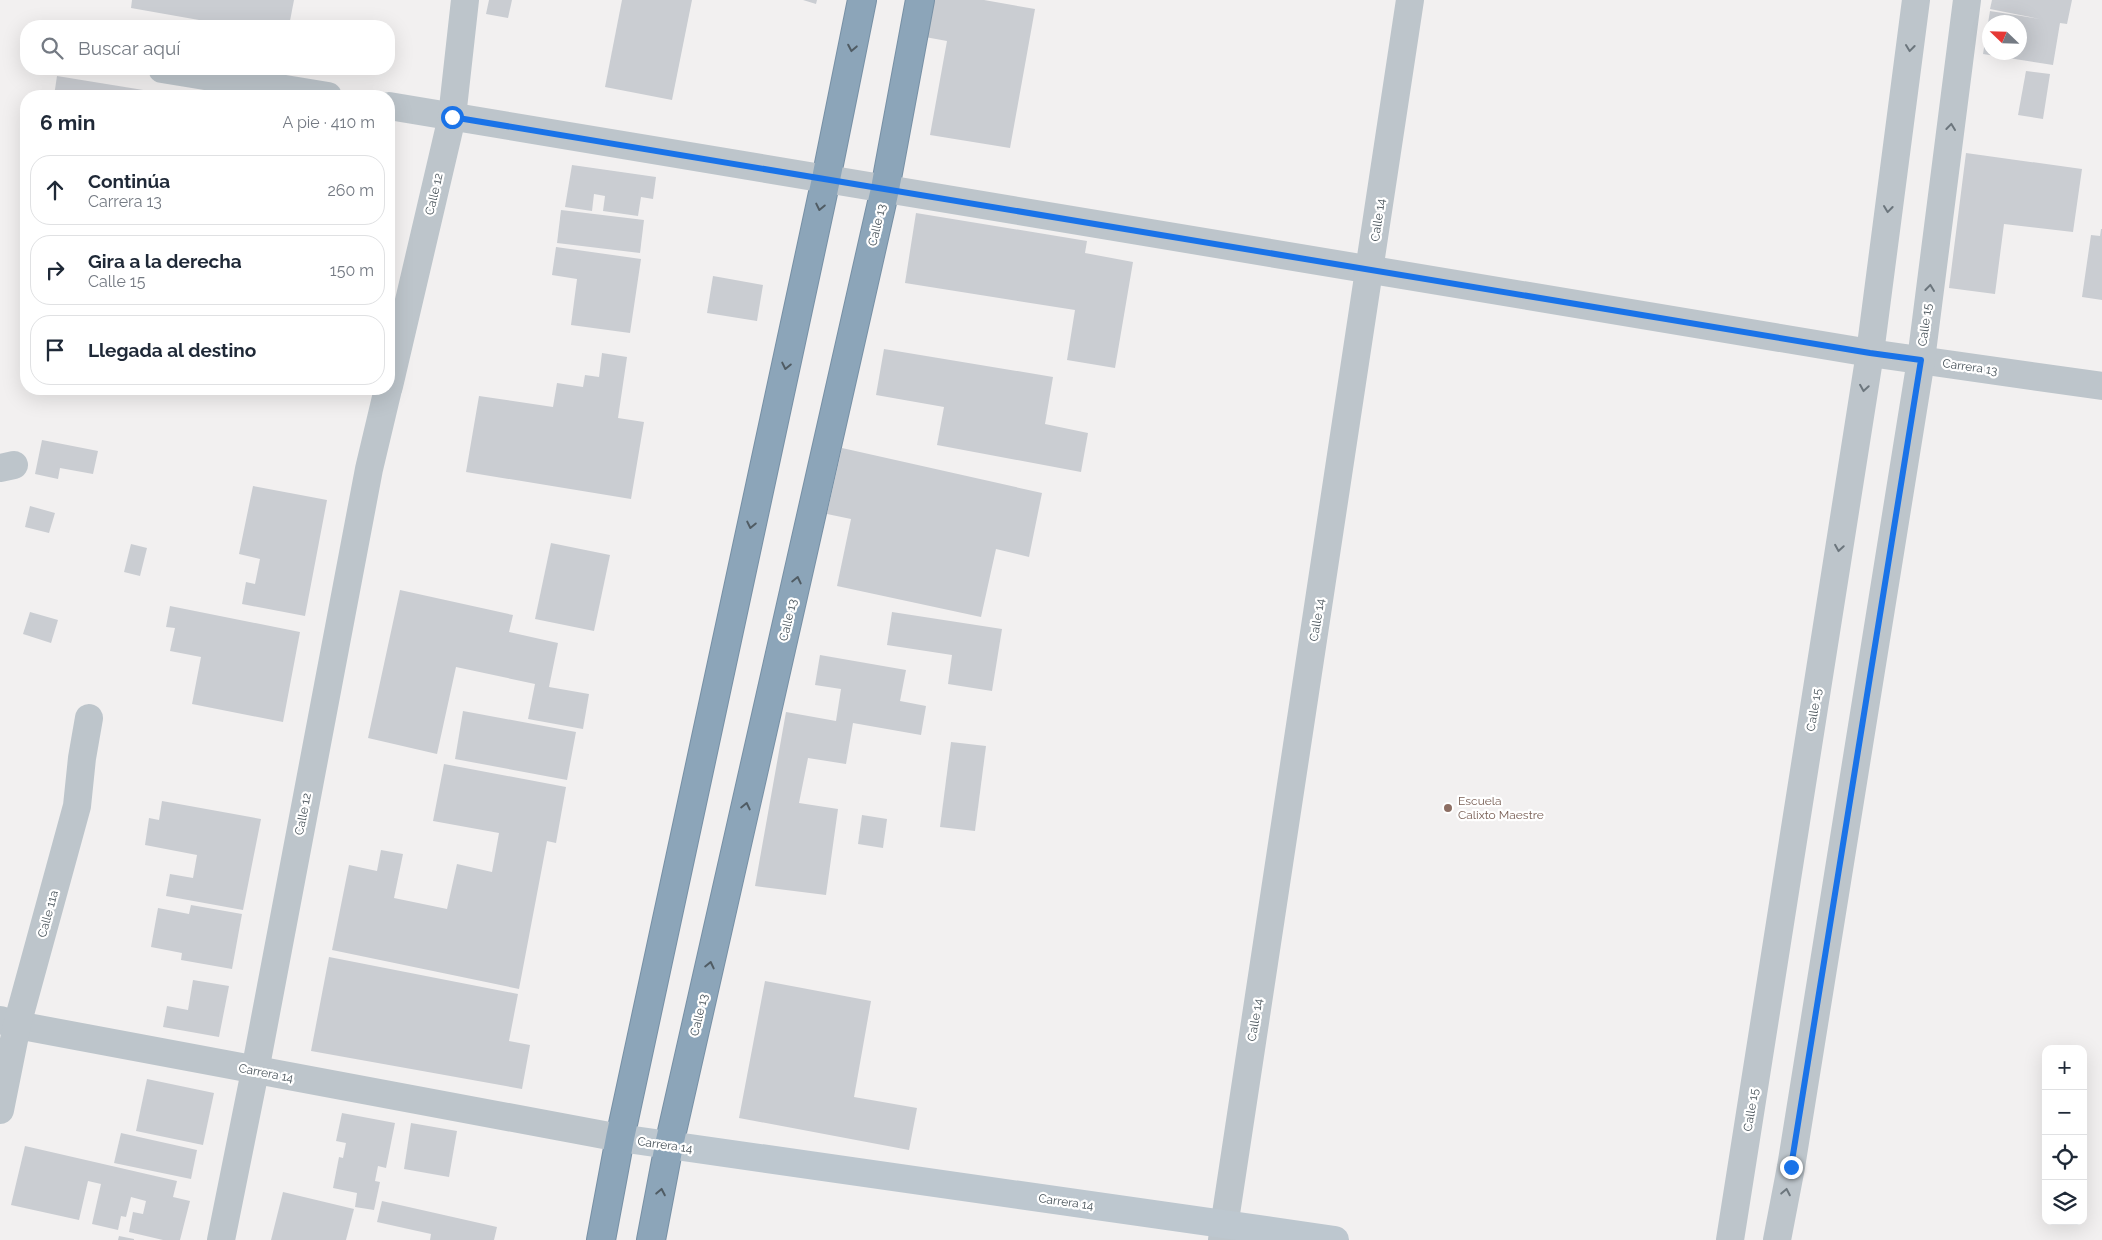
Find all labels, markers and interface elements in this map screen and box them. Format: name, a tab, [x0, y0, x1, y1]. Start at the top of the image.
north arrow	[1982, 15, 2027, 60]
search box	[20, 20, 395, 75]
icon: search	[38, 34, 66, 62]
text: Buscar aquí	[78, 37, 180, 59]
one-way arrow	[847, 43, 858, 52]
one-way arrow	[1905, 44, 1915, 53]
route start	[441, 106, 464, 129]
text: 6 min	[40, 110, 95, 135]
text: A pie · 410 m	[283, 113, 375, 132]
one-way arrow	[1945, 123, 1956, 131]
text: Continúa	[88, 170, 170, 192]
street label: Calle 12	[422, 172, 446, 216]
icon: ahead	[41, 176, 69, 204]
text: 260 m	[327, 181, 374, 200]
text: Carrera 13	[88, 192, 162, 211]
street label: Calle 14	[1368, 197, 1388, 242]
street label: Calle 13	[865, 202, 889, 248]
one-way arrow	[815, 203, 826, 211]
one-way arrow	[1884, 205, 1894, 214]
text: Gira a la derecha	[88, 250, 242, 272]
icon: right	[41, 256, 69, 284]
text: 150 m	[330, 261, 374, 280]
text: Calle 15	[88, 272, 145, 291]
one-way arrow	[1924, 284, 1935, 292]
street label: Calle 15	[1915, 302, 1935, 347]
icon: arrive	[41, 336, 69, 364]
text: Llegada al destino	[88, 339, 256, 361]
street label: Carrera 13	[1942, 356, 1998, 378]
one-way arrow	[781, 361, 791, 370]
one-way arrow	[1859, 384, 1870, 392]
one-way arrow	[747, 520, 757, 529]
one-way arrow	[1834, 544, 1844, 553]
one-way arrow	[791, 575, 802, 584]
street label: Calle 13	[776, 597, 800, 643]
street label: Calle 14	[1307, 597, 1327, 642]
street label: Calle 15	[1804, 687, 1824, 732]
street label: Calle 12	[292, 792, 314, 836]
place label: Escuela Calixto Maestre	[1458, 794, 1544, 822]
one-way arrow	[740, 802, 751, 811]
marker: Escuela Calixto Maestre	[1442, 802, 1454, 814]
street label: Calle 11a	[35, 889, 61, 939]
one-way arrow	[704, 960, 715, 969]
street label: Calle 13	[687, 992, 711, 1038]
street label: Calle 14	[1245, 997, 1265, 1042]
map controls	[2042, 1045, 2087, 1225]
button: +	[2042, 1045, 2087, 1090]
street label: Carrera 14	[237, 1061, 295, 1085]
street label: Calle 15	[1741, 1087, 1761, 1132]
button: −	[2042, 1090, 2087, 1135]
street label: Carrera 14	[637, 1134, 694, 1156]
button: locate	[2042, 1135, 2087, 1180]
route end	[1780, 1156, 1803, 1179]
button: layers	[2042, 1180, 2087, 1225]
one-way arrow	[655, 1188, 665, 1197]
one-way arrow	[1781, 1188, 1791, 1197]
street label: Carrera 14	[1038, 1191, 1095, 1213]

